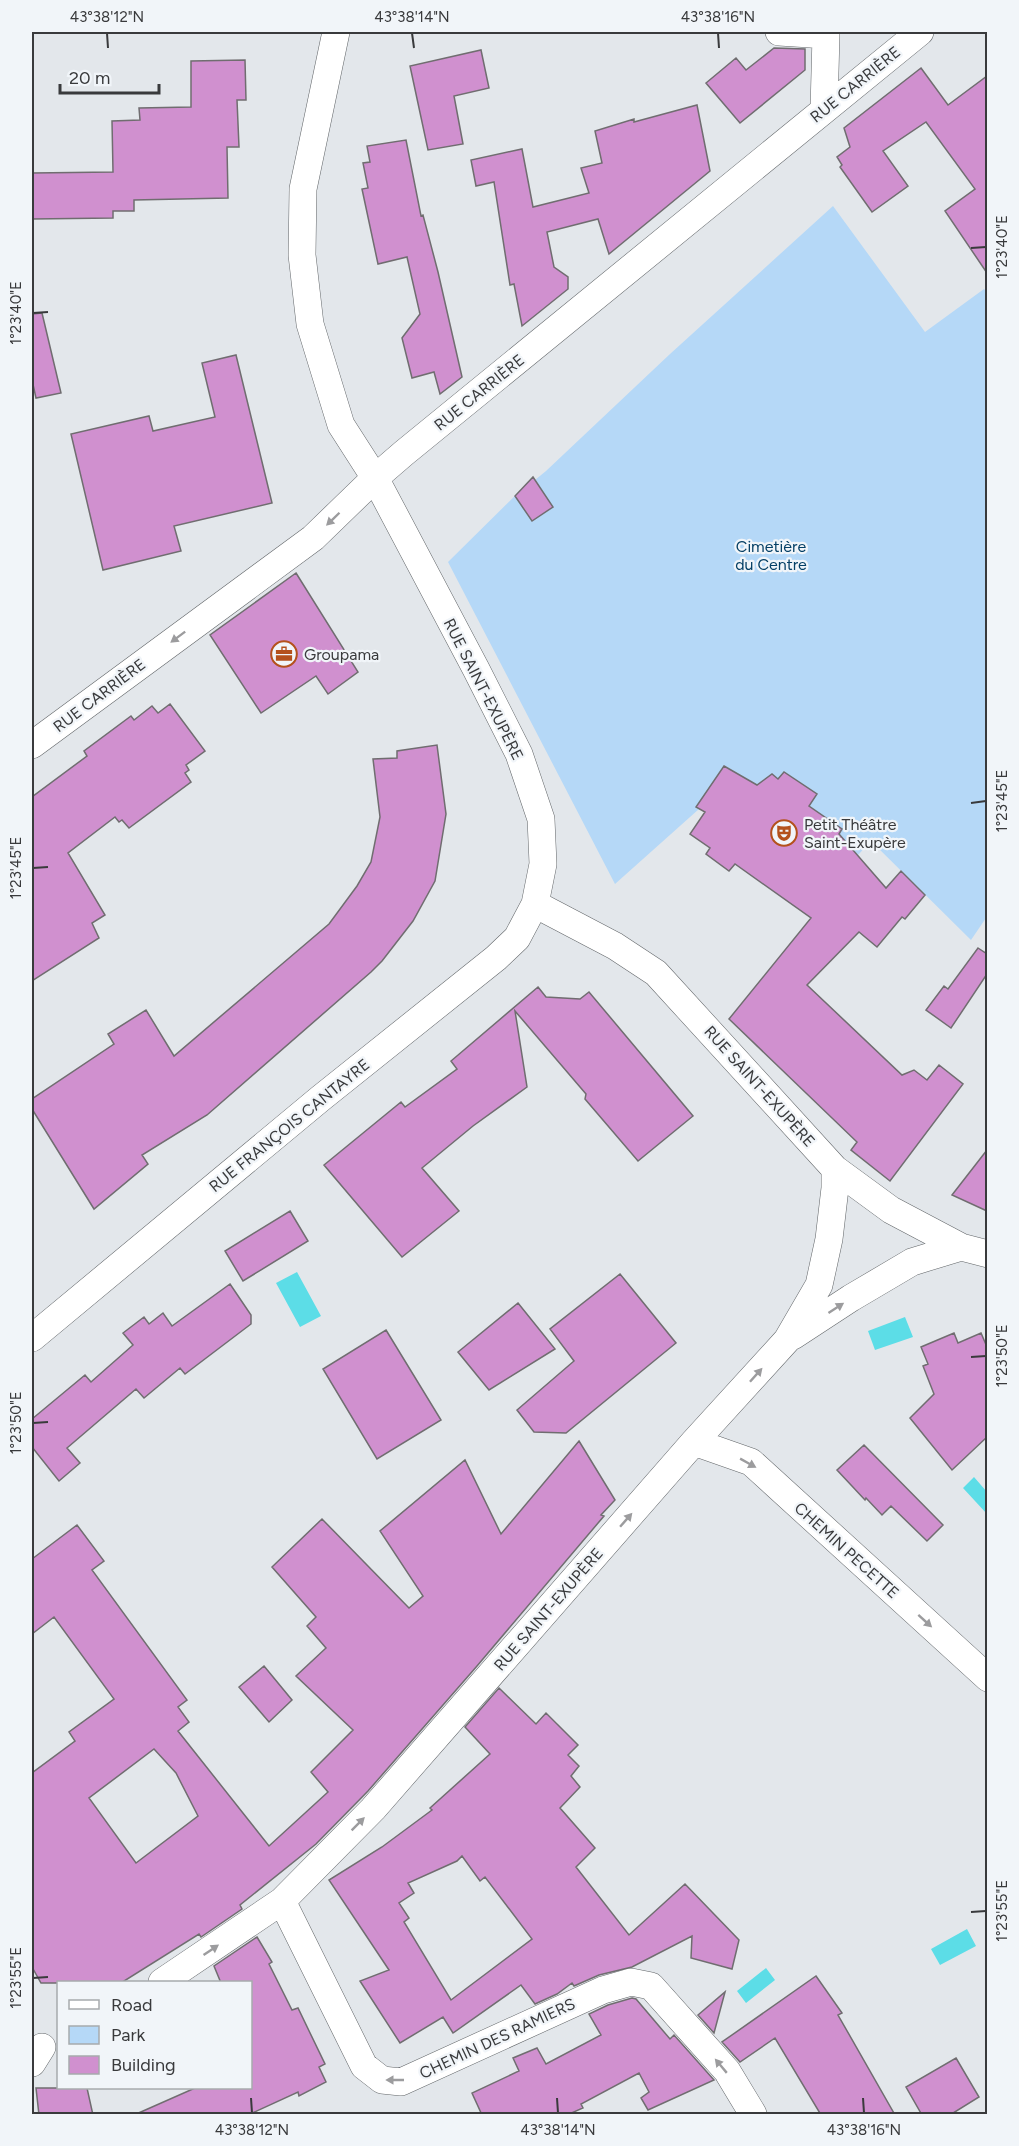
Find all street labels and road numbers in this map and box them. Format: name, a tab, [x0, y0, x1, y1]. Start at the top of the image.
street label: RUE CARRIÈRE	[806, 42, 904, 127]
street label: RUE CARRIÈRE	[430, 350, 528, 435]
street label: RUE SAINT-EXUPÈRE	[440, 615, 528, 763]
street label: RUE CARRIÈRE	[49, 655, 149, 736]
street label: RUE SAINT-EXUPÈRE	[700, 1022, 819, 1151]
street label: RUE FRANÇOIS CANTAYRE	[205, 1055, 373, 1196]
street label: CHEMIN PECETTE	[790, 1498, 903, 1602]
street label: RUE SAINT-EXUPÈRE	[490, 1544, 607, 1675]
street label: CHEMIN DES RAMIERS	[416, 1994, 578, 2083]

